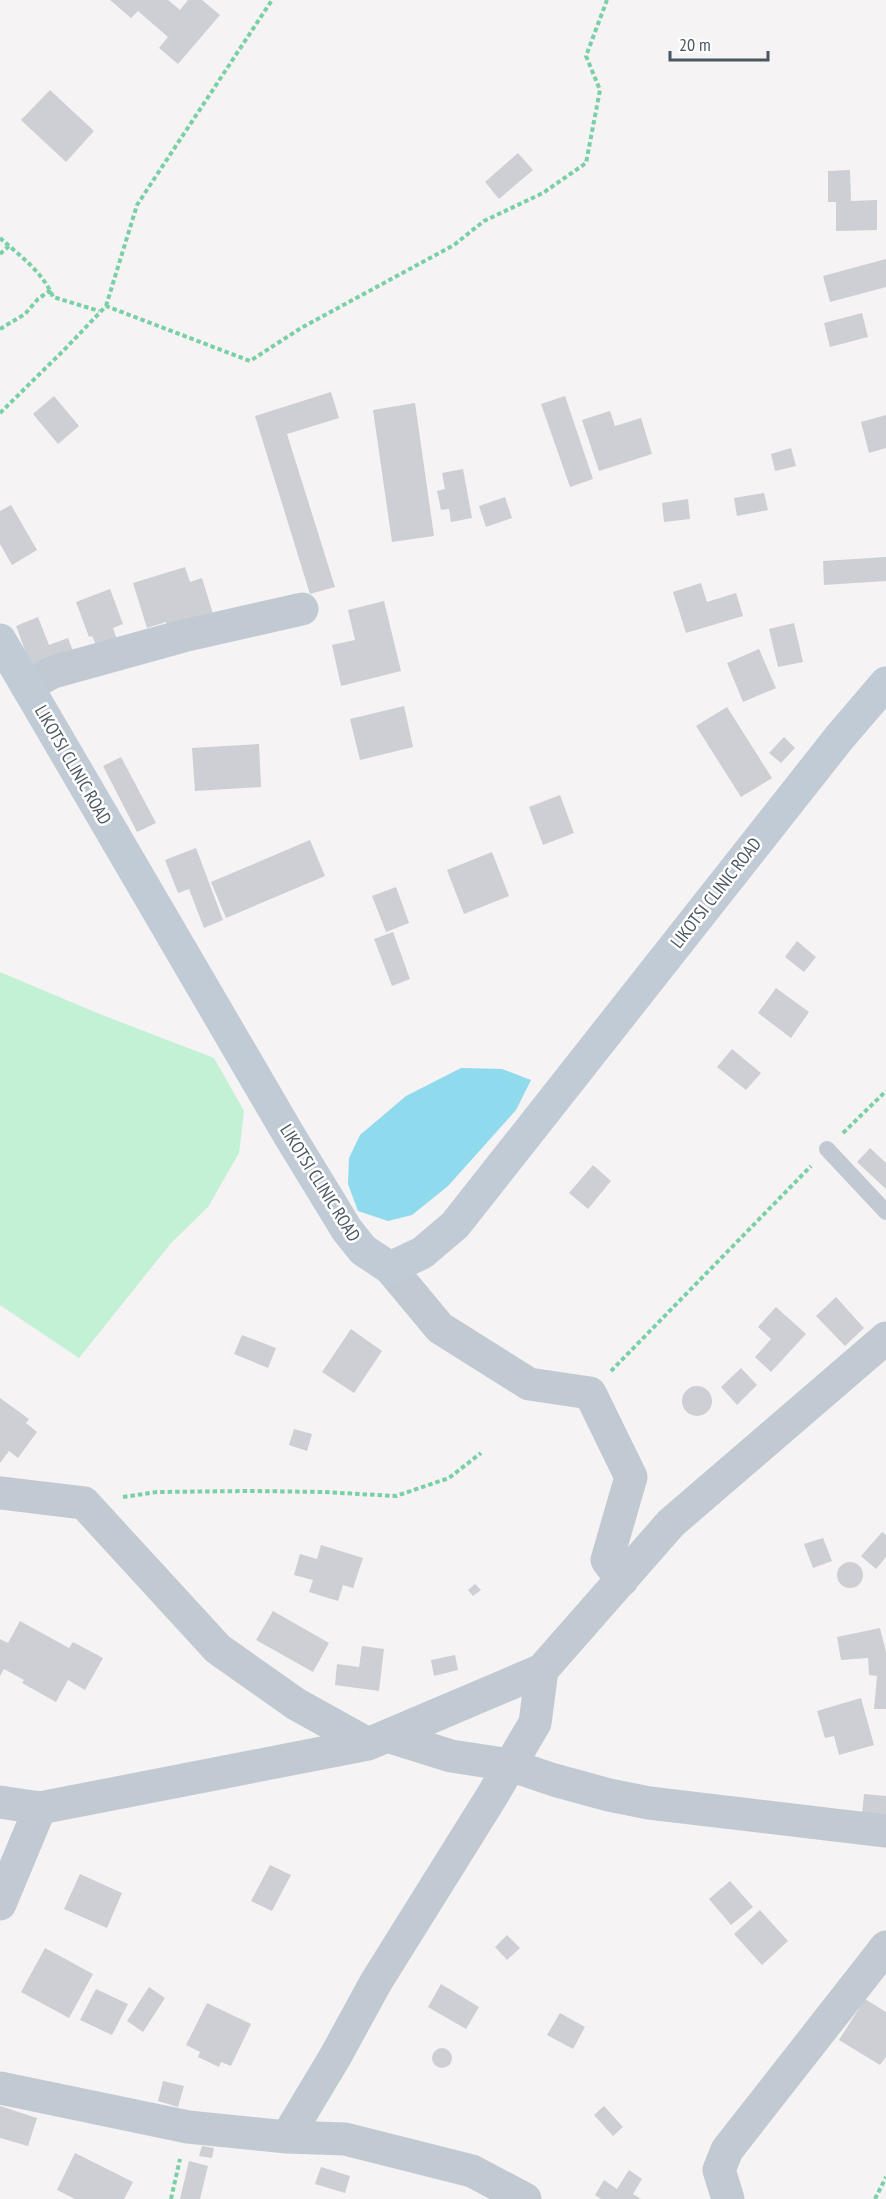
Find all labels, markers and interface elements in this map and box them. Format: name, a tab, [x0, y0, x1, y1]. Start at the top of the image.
scale bar	[670, 24, 768, 62]
text: 20 m	[679, 33, 711, 56]
street label: LIKOTSI CLINIC ROAD	[30, 701, 117, 829]
street label: LIKOTSI CLINIC ROAD	[665, 833, 766, 953]
street label: LIKOTSI CLINIC ROAD	[275, 1120, 366, 1246]

